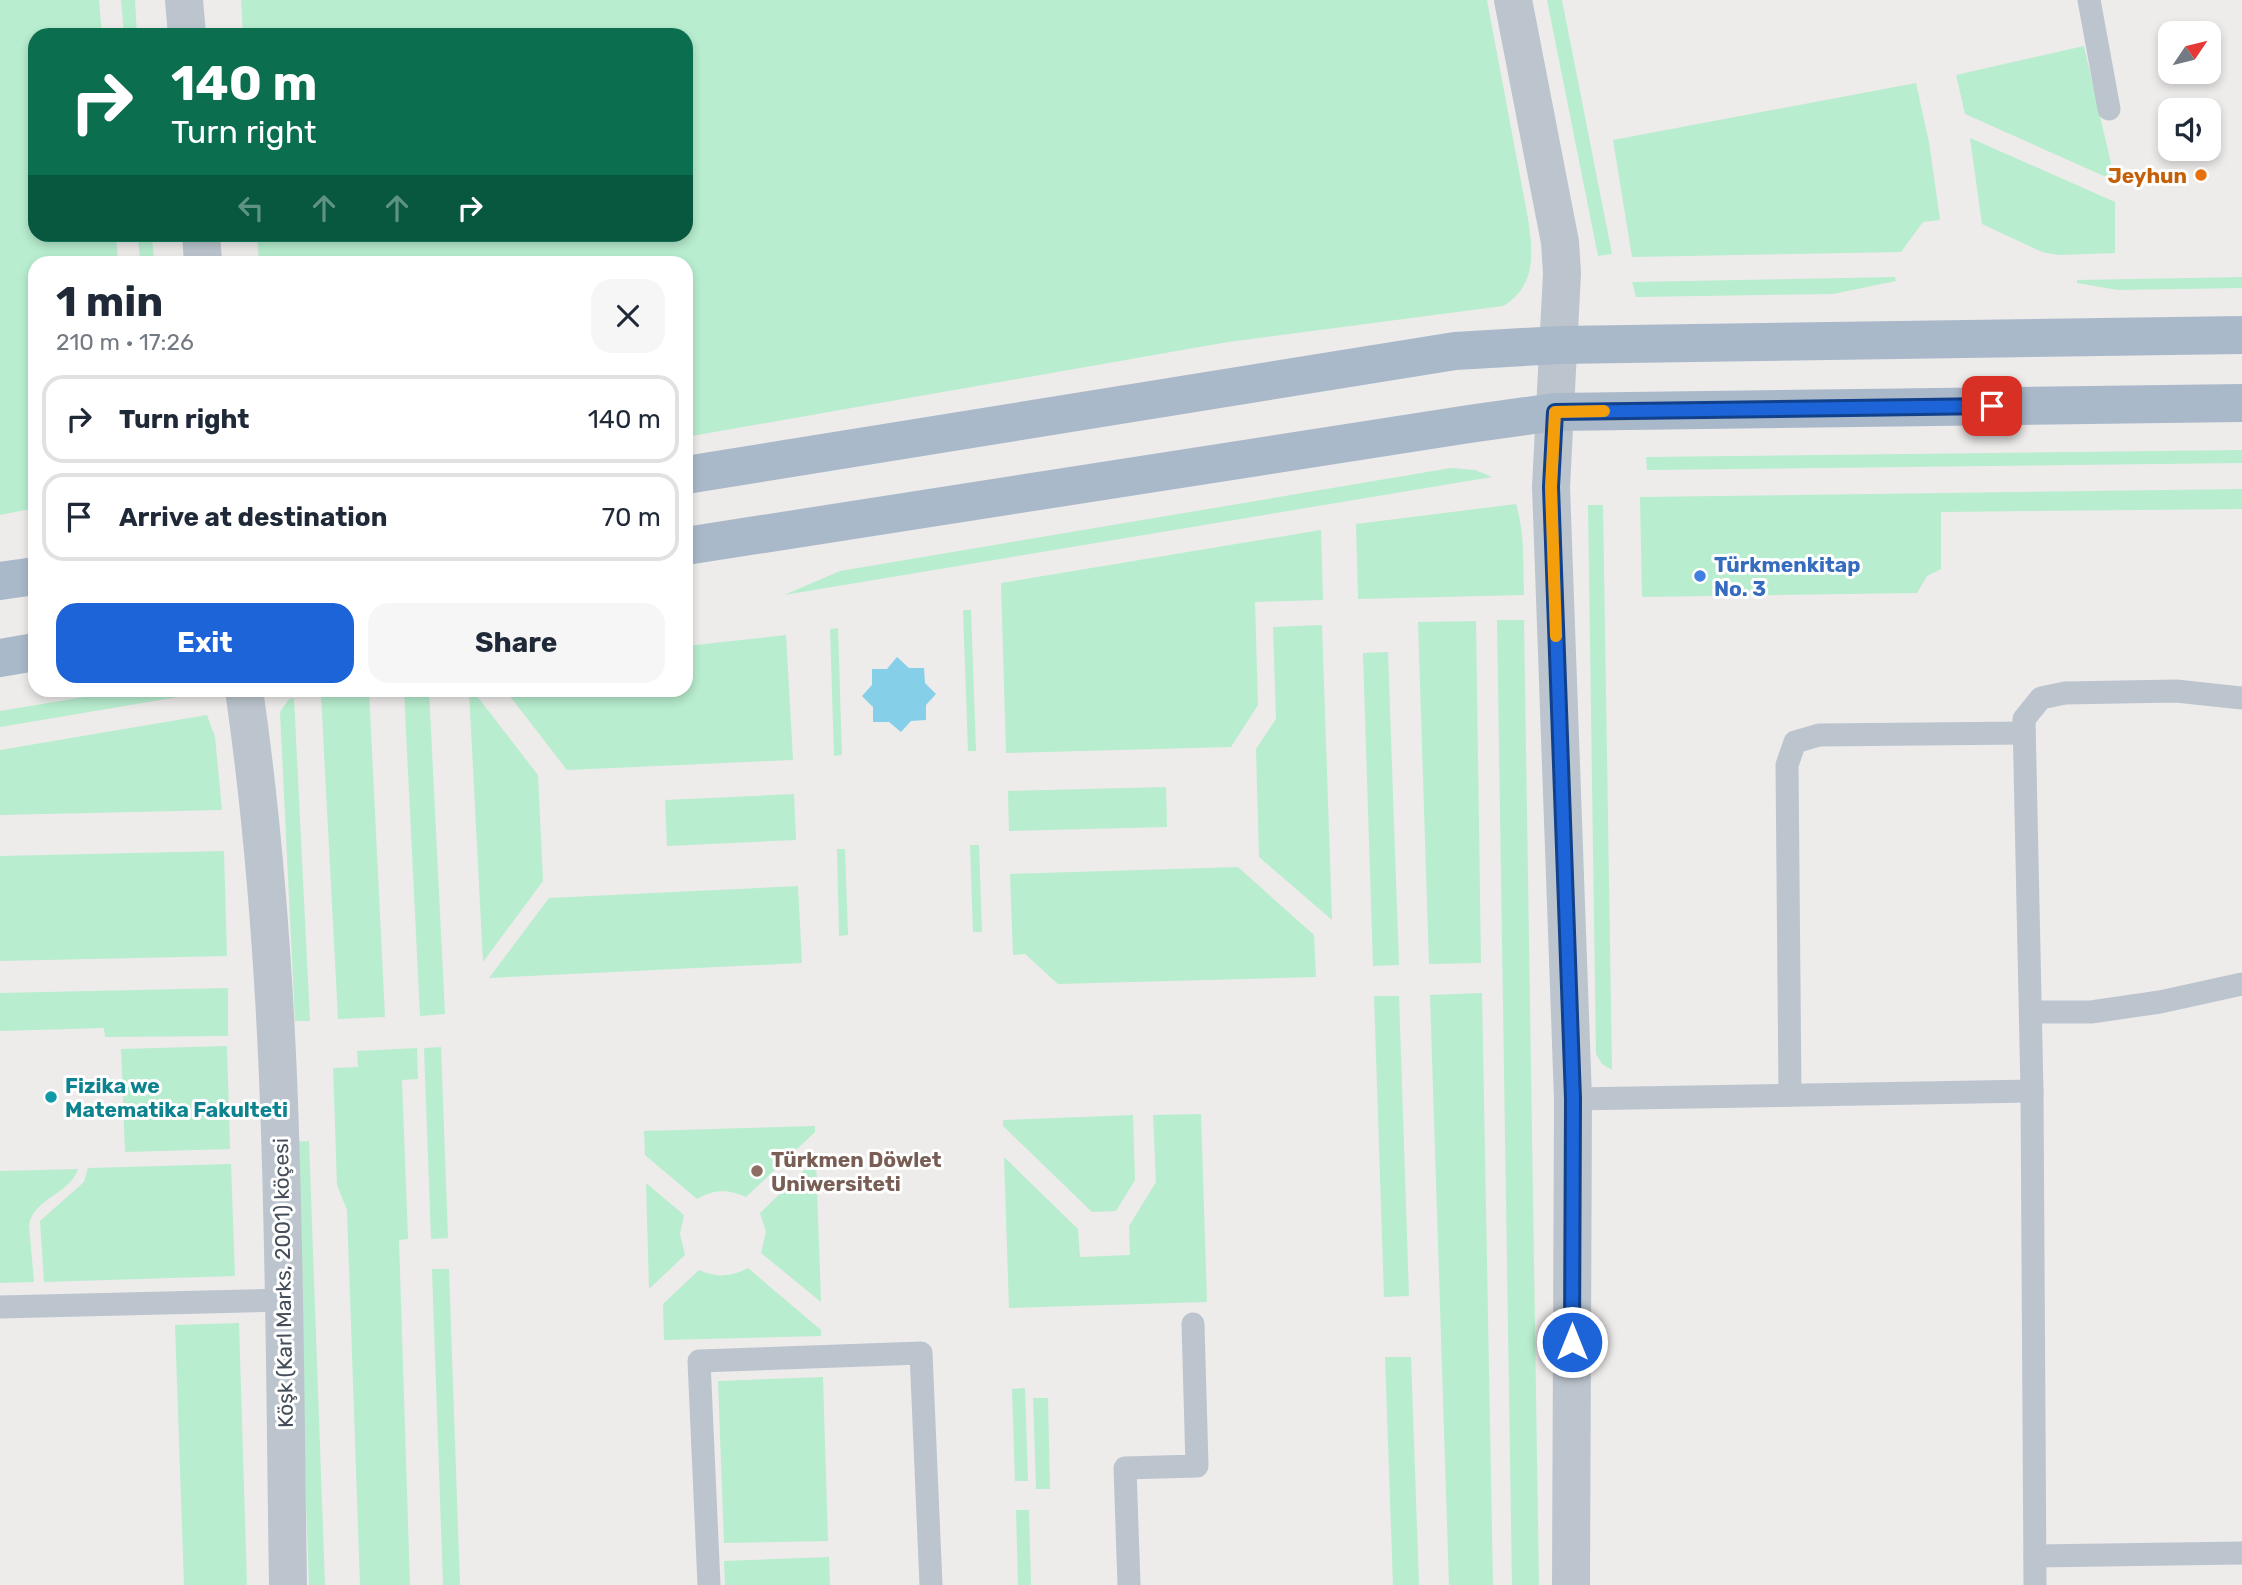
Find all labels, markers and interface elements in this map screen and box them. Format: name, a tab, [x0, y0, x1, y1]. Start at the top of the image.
north arrow	[2158, 21, 2221, 84]
map controls	[2158, 21, 2221, 161]
text: 140 m	[171, 54, 317, 112]
icon: right	[56, 56, 147, 147]
button: sound	[2158, 98, 2221, 161]
text: Turn right	[171, 113, 316, 151]
place label: Jeyhun	[2108, 163, 2187, 188]
marker: Jeyhun	[2193, 167, 2209, 183]
icon: left	[232, 189, 270, 227]
icon: ahead	[305, 189, 343, 227]
icon: ahead	[378, 189, 416, 227]
icon: right	[451, 189, 489, 227]
text: 1 min	[56, 277, 163, 327]
button: close	[591, 279, 665, 353]
text: 210 m · 17:26	[56, 328, 194, 356]
pin	[1962, 376, 2022, 436]
icon: arrive	[1973, 387, 2011, 425]
icon: right	[60, 400, 98, 438]
text: Turn right	[119, 404, 249, 435]
text: 140 m	[588, 404, 661, 435]
icon: arrive	[60, 498, 98, 536]
text: Arrive at destination	[119, 502, 387, 533]
text: 70 m	[602, 502, 661, 533]
place label: Türkmenkitap No. 3	[1714, 552, 1860, 601]
marker: Türkmenkitap No. 3	[1692, 568, 1708, 584]
button: Exit	[56, 603, 354, 683]
button: Share	[368, 603, 665, 683]
place label: Fizika we Matematika Fakulteti	[65, 1073, 288, 1122]
marker: Fizika we Matematika Fakulteti	[43, 1089, 59, 1105]
street label: Köşk (Karl Marks, 2001) köçesi	[268, 1138, 298, 1428]
place label: Türkmen Döwlet Uniwersiteti	[771, 1147, 942, 1196]
marker: Türkmen Döwlet Uniwersiteti	[749, 1163, 765, 1179]
position arrow	[1535, 1305, 1609, 1379]

